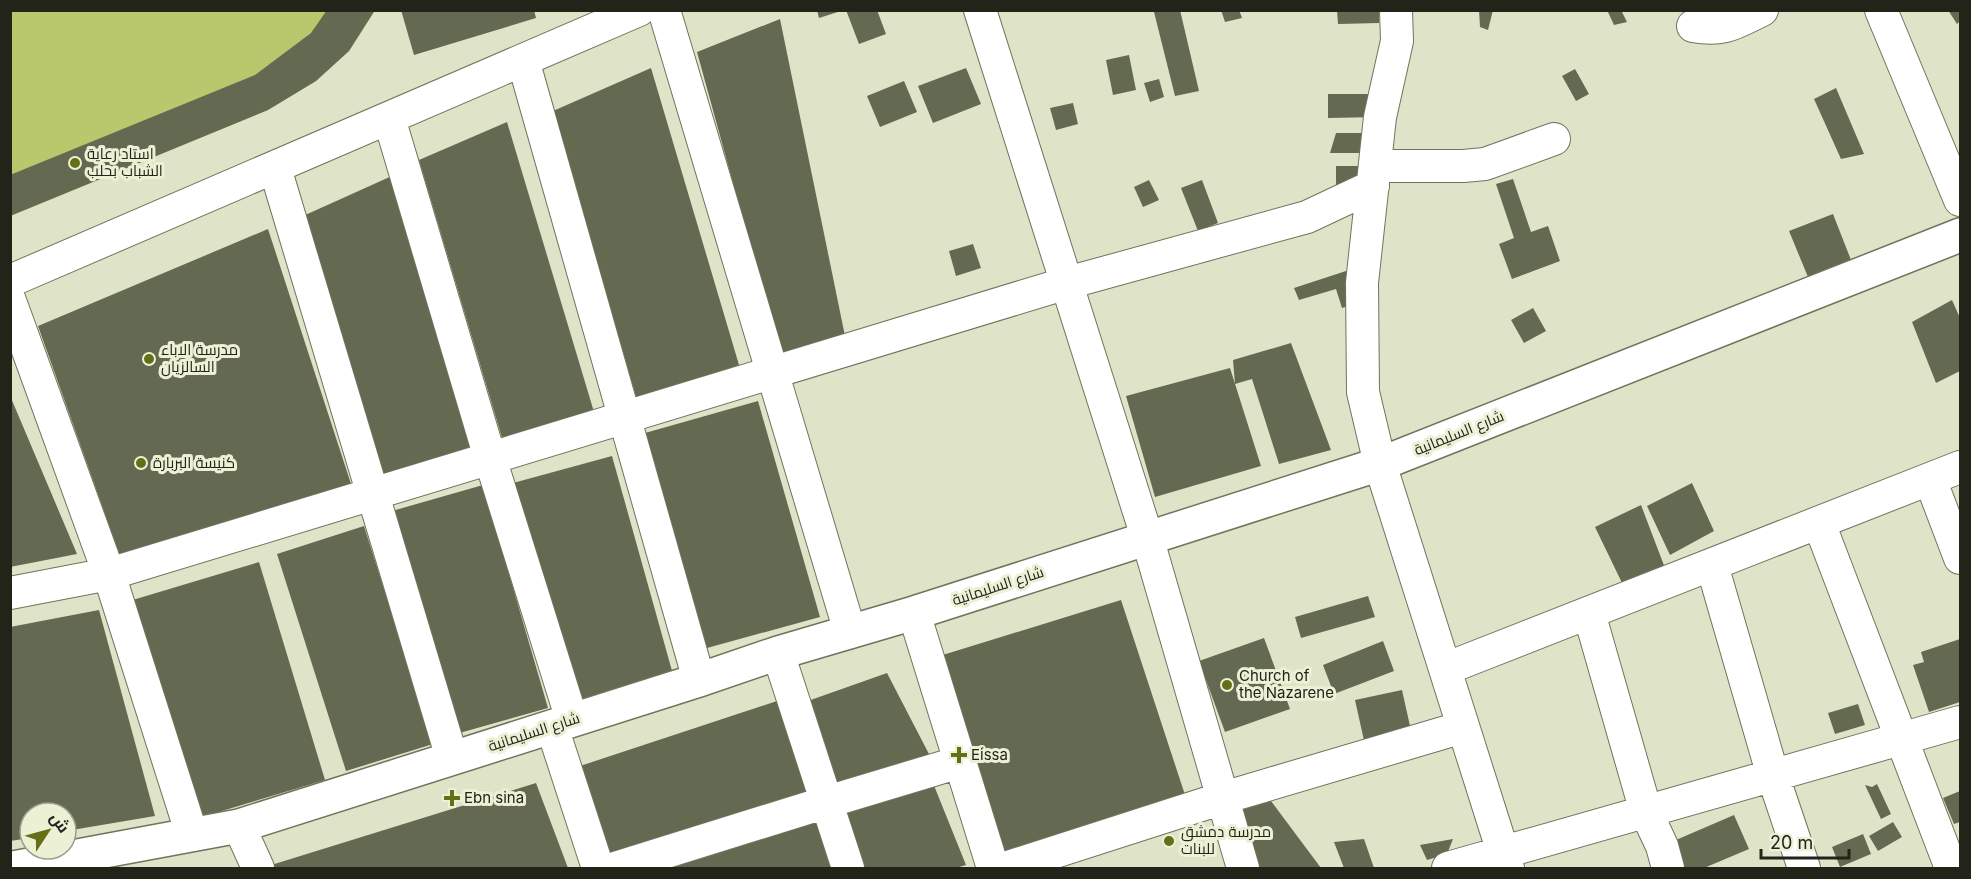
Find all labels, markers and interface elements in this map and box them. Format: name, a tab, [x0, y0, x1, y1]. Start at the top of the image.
place label: استاد رعاية الشباب بحلب	[87, 144, 163, 180]
marker: استاد رعاية الشباب بحلب	[68, 156, 82, 170]
place label: مدرسة الاباء السالزيان	[161, 340, 238, 377]
marker: مدرسة الاباء السالزيان	[142, 352, 156, 366]
street label: شارع السليمانية	[1411, 406, 1507, 461]
place label: كنيسة البربارة	[153, 453, 235, 472]
marker: كنيسة البربارة	[134, 456, 148, 470]
street label: شارع السليمانية	[950, 562, 1047, 611]
place label: Church of the Nazarene	[1239, 666, 1334, 702]
marker: Church of the Nazarene	[1220, 678, 1234, 692]
street label: شارع السليمانية	[486, 708, 583, 757]
place label: Eissa	[971, 745, 1008, 764]
marker: Eissa	[952, 748, 966, 762]
place label: Ebn sina	[464, 788, 524, 807]
marker: Ebn sina	[445, 791, 459, 805]
north arrow	[18, 801, 78, 861]
text: ش	[46, 808, 74, 836]
place label: مدرسة دمشق للبنات	[1181, 822, 1271, 858]
scale bar	[1761, 822, 1850, 860]
text: 20 m	[1770, 832, 1813, 853]
marker: مدرسة دمشق للبنات	[1162, 834, 1176, 848]

